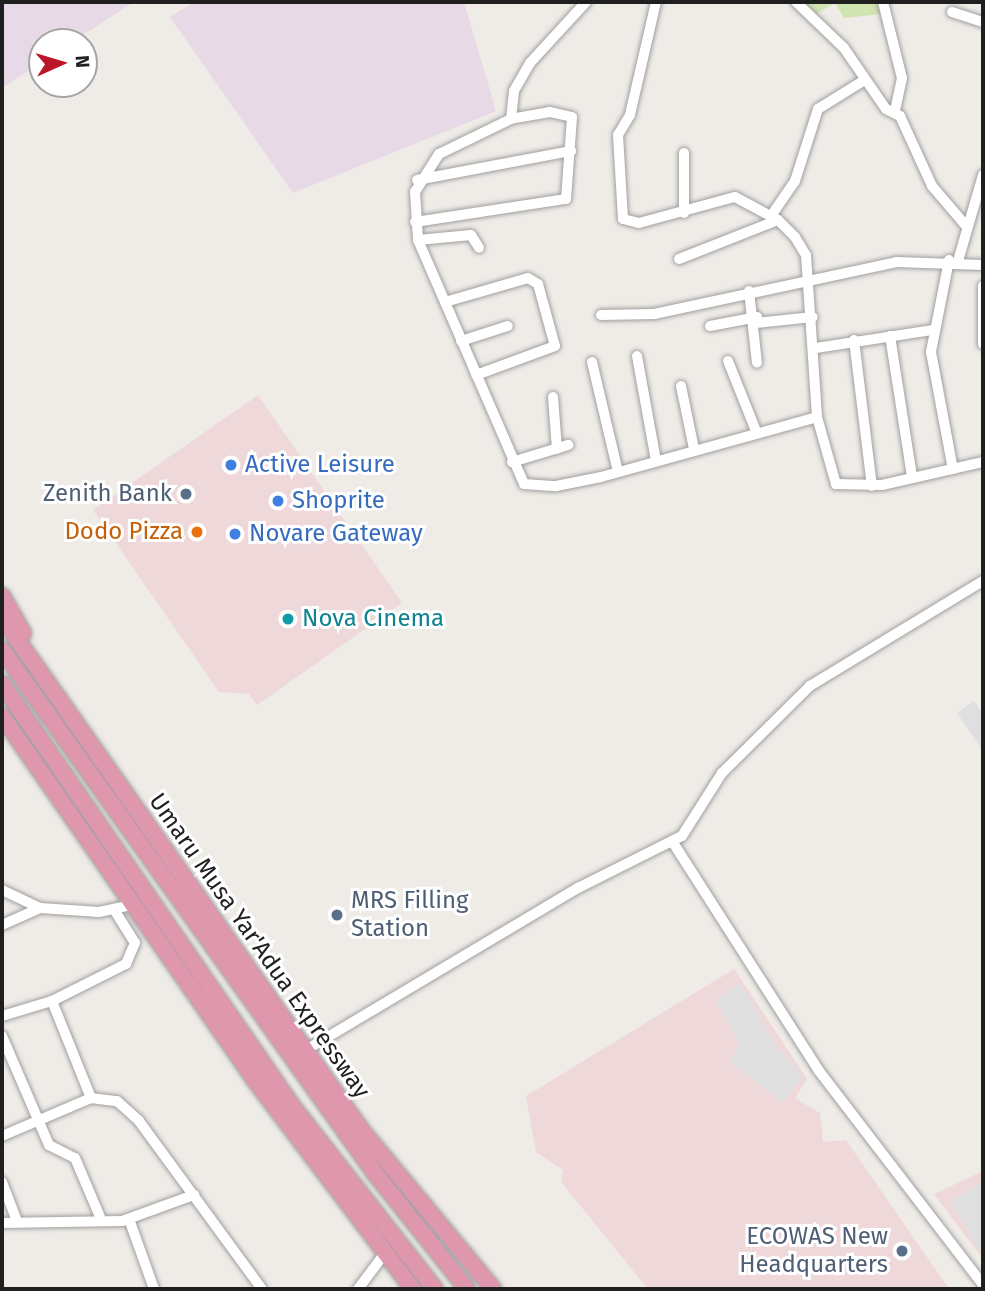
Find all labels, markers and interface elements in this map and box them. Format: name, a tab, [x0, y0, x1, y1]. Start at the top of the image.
north arrow	[28, 28, 98, 98]
text: N	[71, 55, 94, 69]
place label: Active Leisure	[245, 451, 395, 479]
marker: Active Leisure	[223, 457, 239, 473]
place label: Zenith Bank	[43, 480, 172, 508]
marker: Zenith Bank	[178, 486, 194, 502]
place label: Shoprite	[292, 487, 385, 515]
marker: Shoprite	[270, 493, 286, 509]
place label: Dodo Pizza	[64, 518, 183, 546]
place label: Novare Gateway	[249, 520, 423, 548]
marker: Dodo Pizza	[189, 524, 205, 540]
marker: Novare Gateway	[227, 526, 243, 542]
place label: Nova Cinema	[302, 605, 444, 633]
marker: Nova Cinema	[280, 611, 296, 627]
street label: Umaru Musa Yar'Adua Expressway	[142, 788, 376, 1104]
place label: MRS Filling Station	[351, 887, 469, 943]
marker: MRS Filling Station	[329, 907, 345, 923]
place label: ECOWAS New Headquarters	[739, 1223, 888, 1279]
marker: ECOWAS New Headquarters	[894, 1243, 910, 1259]

